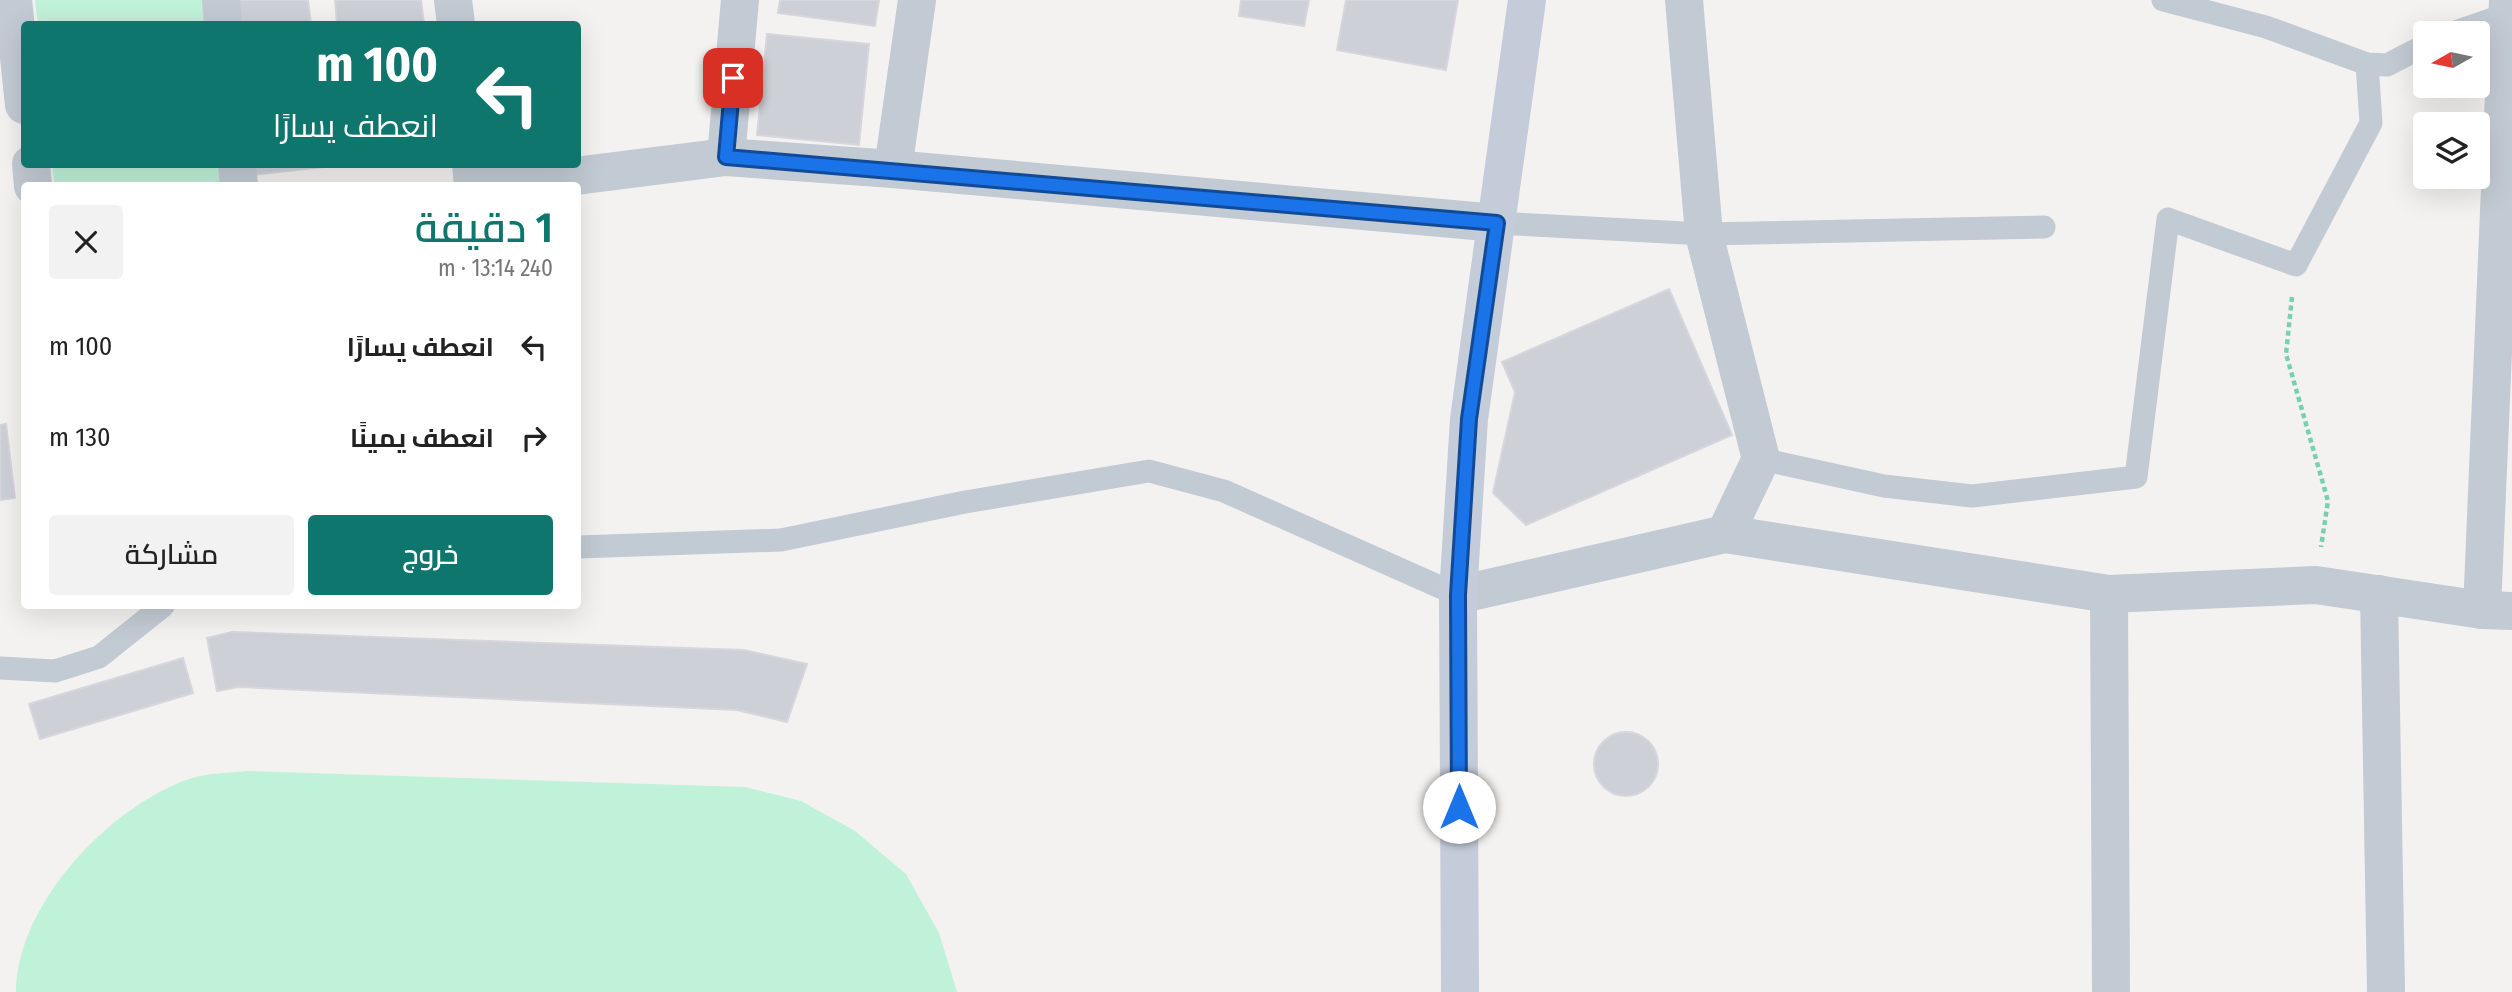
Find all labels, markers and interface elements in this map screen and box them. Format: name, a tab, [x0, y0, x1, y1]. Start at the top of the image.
north arrow	[2413, 21, 2490, 98]
map controls	[2413, 21, 2490, 189]
text: 100 m	[316, 35, 438, 94]
pin	[703, 48, 763, 108]
icon: left	[462, 49, 553, 140]
icon: arrive	[714, 59, 752, 97]
text: انعطف يسارًا	[273, 107, 438, 145]
button: layers	[2413, 112, 2490, 189]
text: 1 دقيقة	[415, 203, 553, 253]
button: close	[49, 205, 123, 279]
text: 240 m · 13:14	[438, 254, 553, 282]
icon: left	[515, 328, 553, 366]
text: 100 m	[49, 331, 112, 362]
text: انعطف يسارًا	[347, 332, 494, 363]
icon: right	[515, 419, 553, 457]
text: 130 m	[49, 422, 111, 453]
text: انعطف يمينًا	[350, 423, 494, 454]
button: مشاركة	[49, 515, 294, 595]
button: خروج	[308, 515, 553, 595]
position arrow	[1422, 770, 1496, 844]

